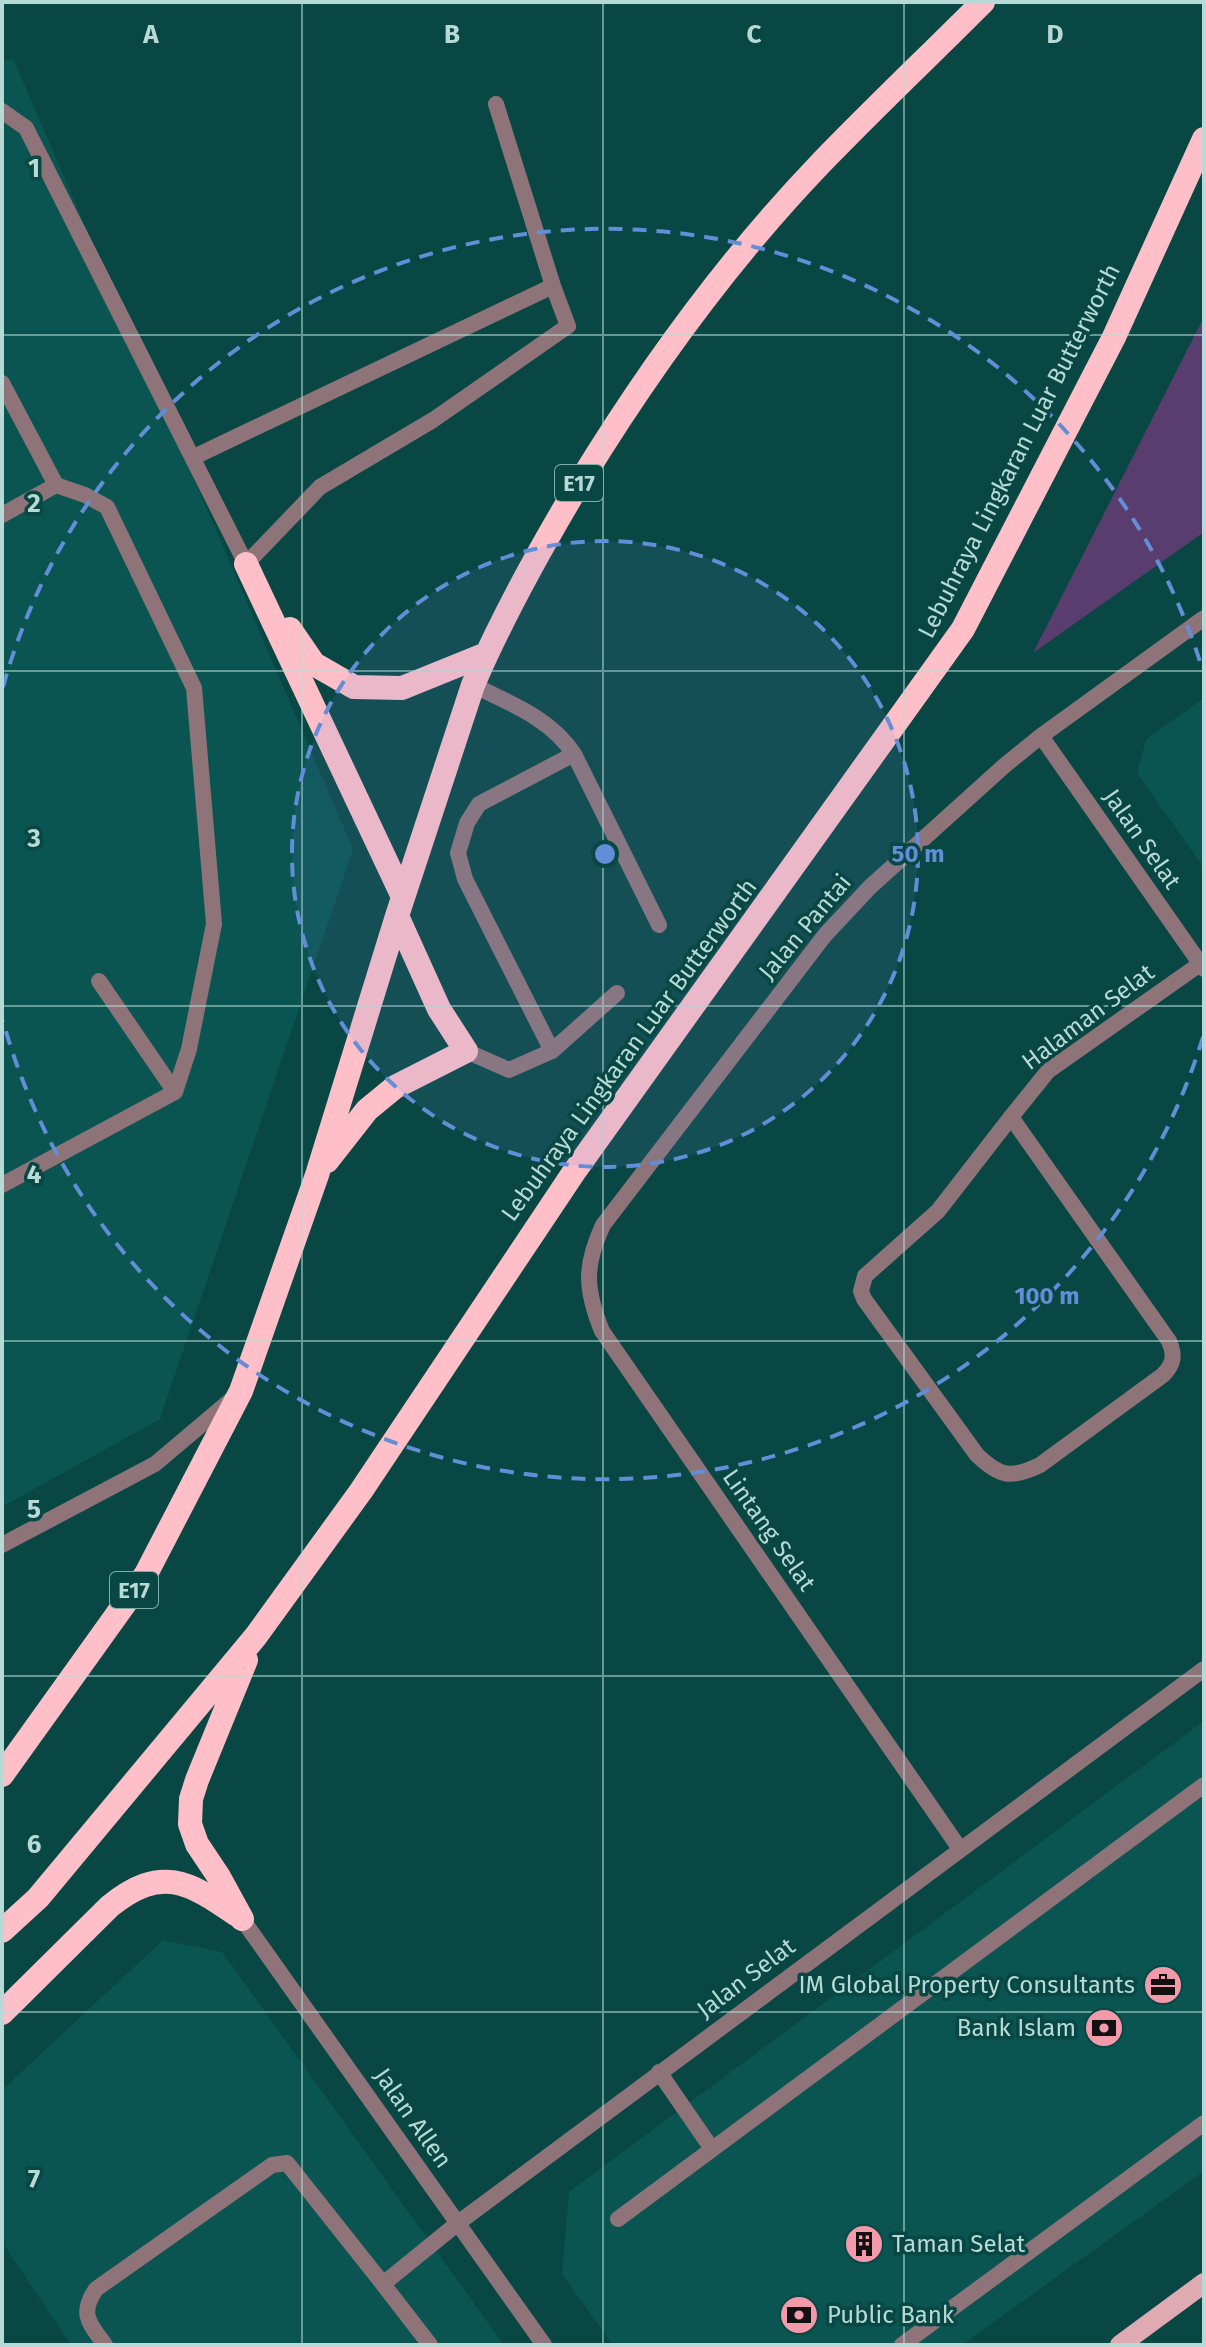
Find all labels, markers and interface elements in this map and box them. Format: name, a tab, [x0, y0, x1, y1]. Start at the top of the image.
text: A	[142, 19, 159, 50]
text: B	[444, 19, 460, 50]
text: C	[747, 19, 762, 50]
text: D	[1047, 19, 1064, 50]
text: 1	[28, 153, 40, 184]
street label: Lebuhraya Lingkaran Luar Butterworth	[912, 259, 1126, 643]
road number: E17	[555, 465, 603, 501]
text: 2	[27, 488, 41, 519]
street label: Jalan Selat	[1097, 784, 1187, 895]
text: 3	[26, 823, 41, 854]
centre of rings	[591, 840, 619, 868]
text: 50 m	[892, 840, 944, 868]
street label: Jalan Pantai	[753, 869, 857, 985]
street label: Lebuhraya Lingkaran Luar Butterworth	[495, 873, 763, 1227]
street label: Halaman Selat	[1017, 958, 1160, 1076]
text: 4	[27, 1159, 42, 1190]
text: 100 m	[1014, 1282, 1080, 1310]
street label: Lintang Selat	[717, 1464, 821, 1596]
text: 5	[27, 1494, 41, 1525]
road number: E17	[110, 1572, 158, 1608]
text: 6	[27, 1829, 42, 1860]
street label: Jalan Selat	[692, 1932, 801, 2024]
office icon: IM Global Property Consultants	[1142, 1964, 1184, 2006]
place label: IM Global Property Consultants	[799, 1971, 1135, 1999]
bank icon: Bank Islam	[1083, 2007, 1125, 2049]
place label: Bank Islam	[957, 2014, 1076, 2042]
street label: Jalan Allen	[368, 2063, 458, 2173]
text: 7	[28, 2164, 40, 2195]
building icon: Taman Selat	[843, 2223, 885, 2265]
place label: Taman Selat	[892, 2230, 1025, 2258]
bank icon: Public Bank	[778, 2294, 820, 2336]
place label: Public Bank	[827, 2301, 955, 2329]

